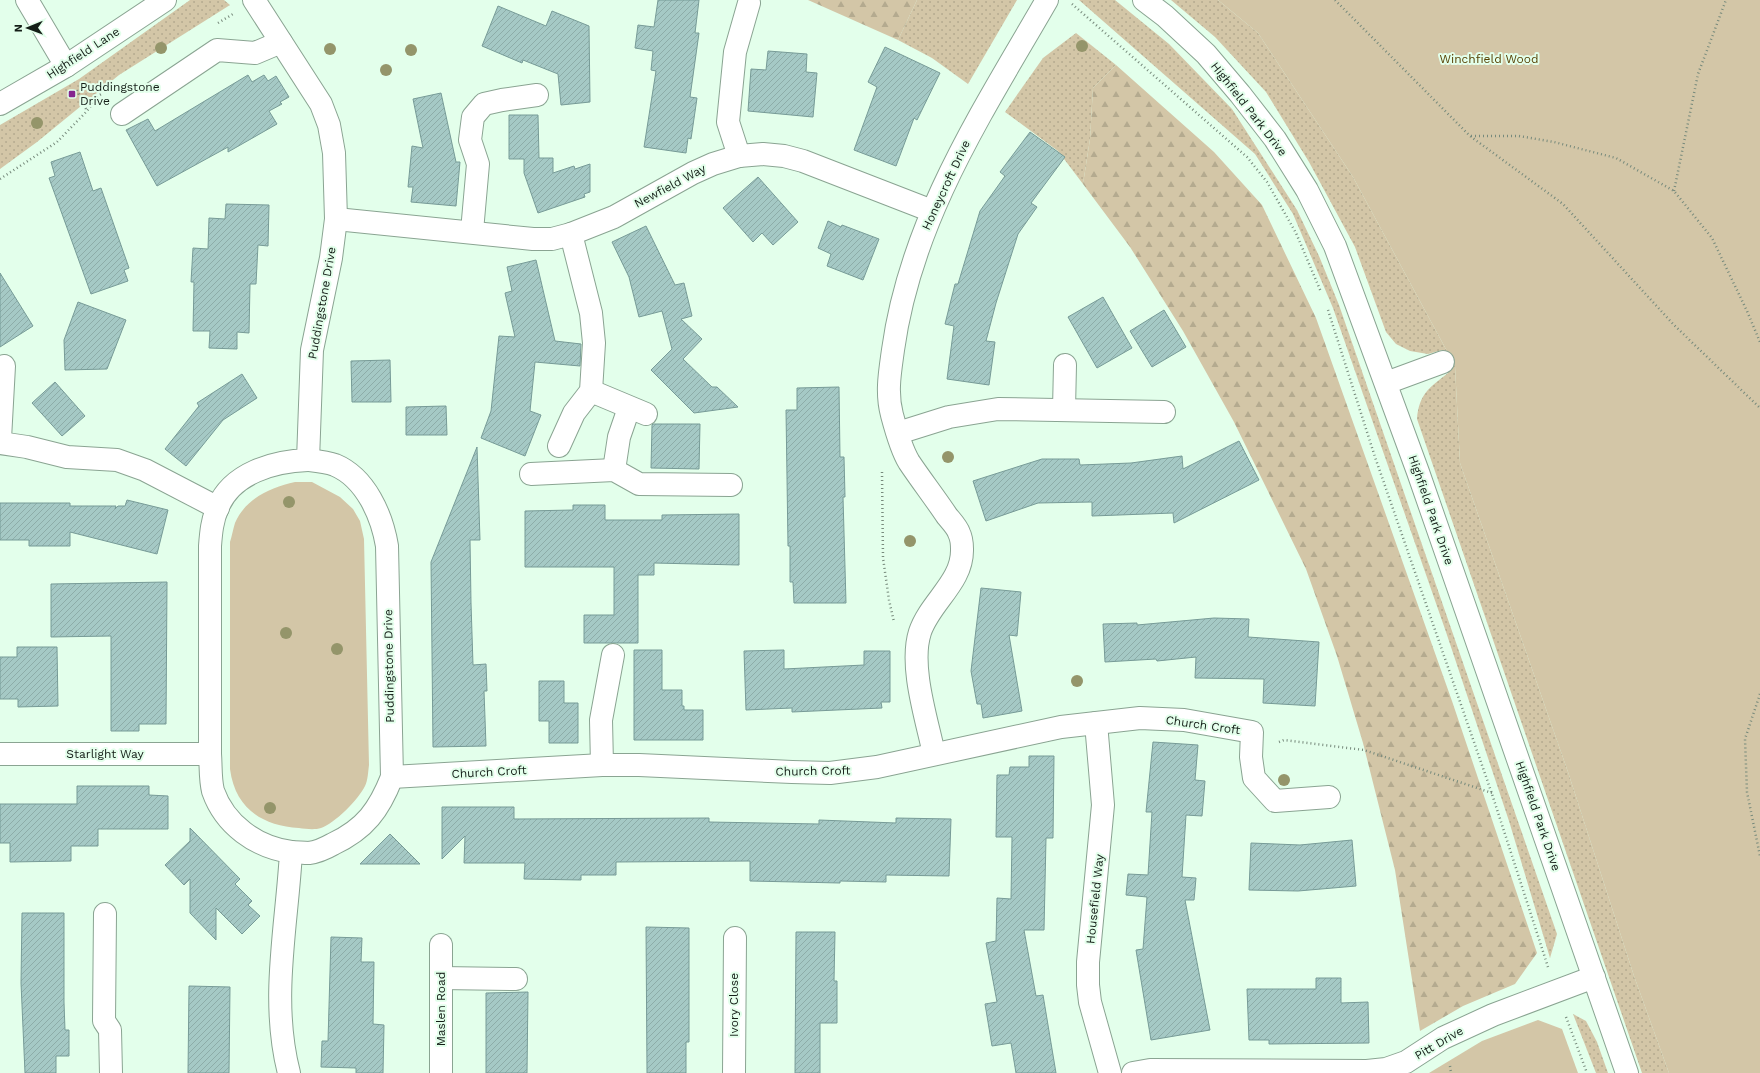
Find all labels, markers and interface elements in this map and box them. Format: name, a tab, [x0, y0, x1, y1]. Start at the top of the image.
north arrow	[8, 8, 48, 48]
text: N	[12, 24, 25, 32]
street label: Highfield Lane	[44, 24, 122, 82]
park label: Winchfield Wood	[1439, 52, 1539, 66]
street label: Highfield Park Drive	[1208, 59, 1290, 159]
place label: Puddingstone Drive	[80, 80, 160, 108]
marker: Puddingstone Drive	[67, 89, 77, 99]
street label: Honeycroft Drive	[919, 138, 973, 232]
street label: Newfield Way	[632, 161, 709, 211]
street label: Puddingstone Drive	[305, 246, 339, 360]
street label: Highfield Park Drive	[1406, 453, 1456, 567]
street label: Puddingstone Drive	[381, 609, 397, 723]
street label: Church Croft	[1165, 713, 1241, 737]
street label: Starlight Way	[66, 747, 145, 761]
street label: Highfield Park Drive	[1513, 759, 1563, 873]
street label: Church Croft	[451, 763, 527, 781]
street label: Church Croft	[775, 763, 851, 779]
street label: Housefield Way	[1083, 853, 1107, 945]
street label: Maslen Road	[434, 972, 448, 1046]
street label: Ivory Close	[727, 973, 741, 1037]
street label: Pitt Drive	[1412, 1023, 1466, 1062]

